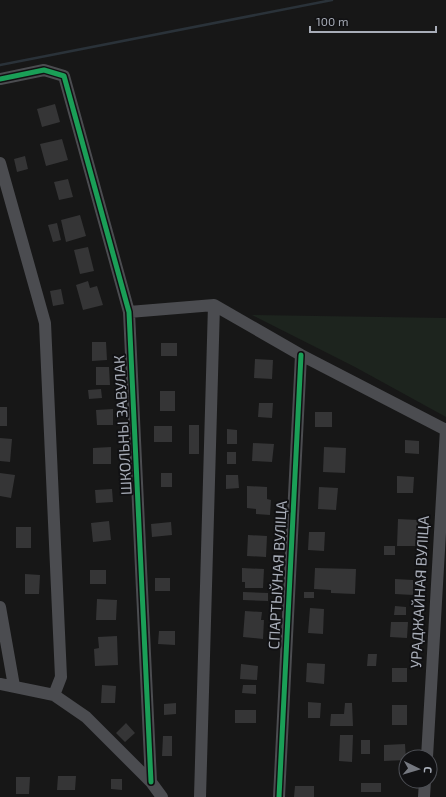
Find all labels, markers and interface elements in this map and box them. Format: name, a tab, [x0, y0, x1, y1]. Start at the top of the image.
scale bar	[310, 8, 436, 34]
text: 100 m	[316, 14, 348, 28]
street label: ШКОЛЬНЫ ЗАВУЛАК	[109, 355, 135, 496]
street label: СПАРТЫЎНАЯ ВУЛІЦА	[264, 499, 290, 650]
street label: УРАДЖАЙНАЯ ВУЛІЦА	[406, 515, 432, 669]
north arrow	[398, 749, 438, 789]
text: С	[422, 766, 435, 774]

